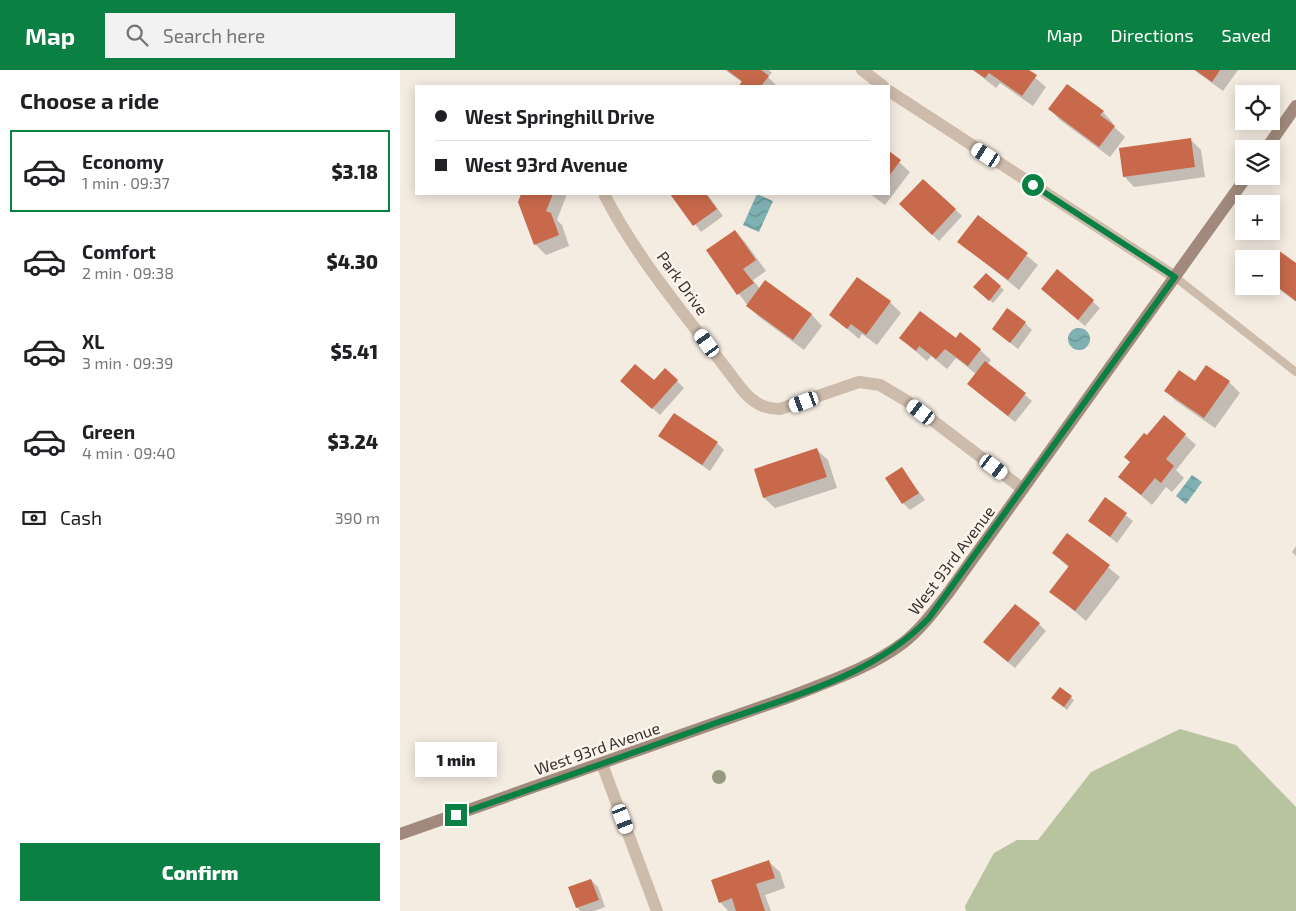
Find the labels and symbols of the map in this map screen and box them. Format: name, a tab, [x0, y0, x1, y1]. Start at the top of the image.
car	[969, 141, 1002, 169]
route start	[1022, 174, 1044, 196]
street label: Park Drive	[654, 247, 712, 319]
car	[692, 326, 721, 360]
car	[787, 390, 820, 414]
car	[904, 397, 937, 427]
car	[977, 452, 1010, 482]
street label: West 93rd Avenue	[904, 502, 998, 618]
street label: West 93rd Avenue	[532, 718, 662, 778]
callout: 1 min	[415, 742, 497, 778]
car	[610, 802, 635, 836]
route end	[445, 804, 467, 826]

